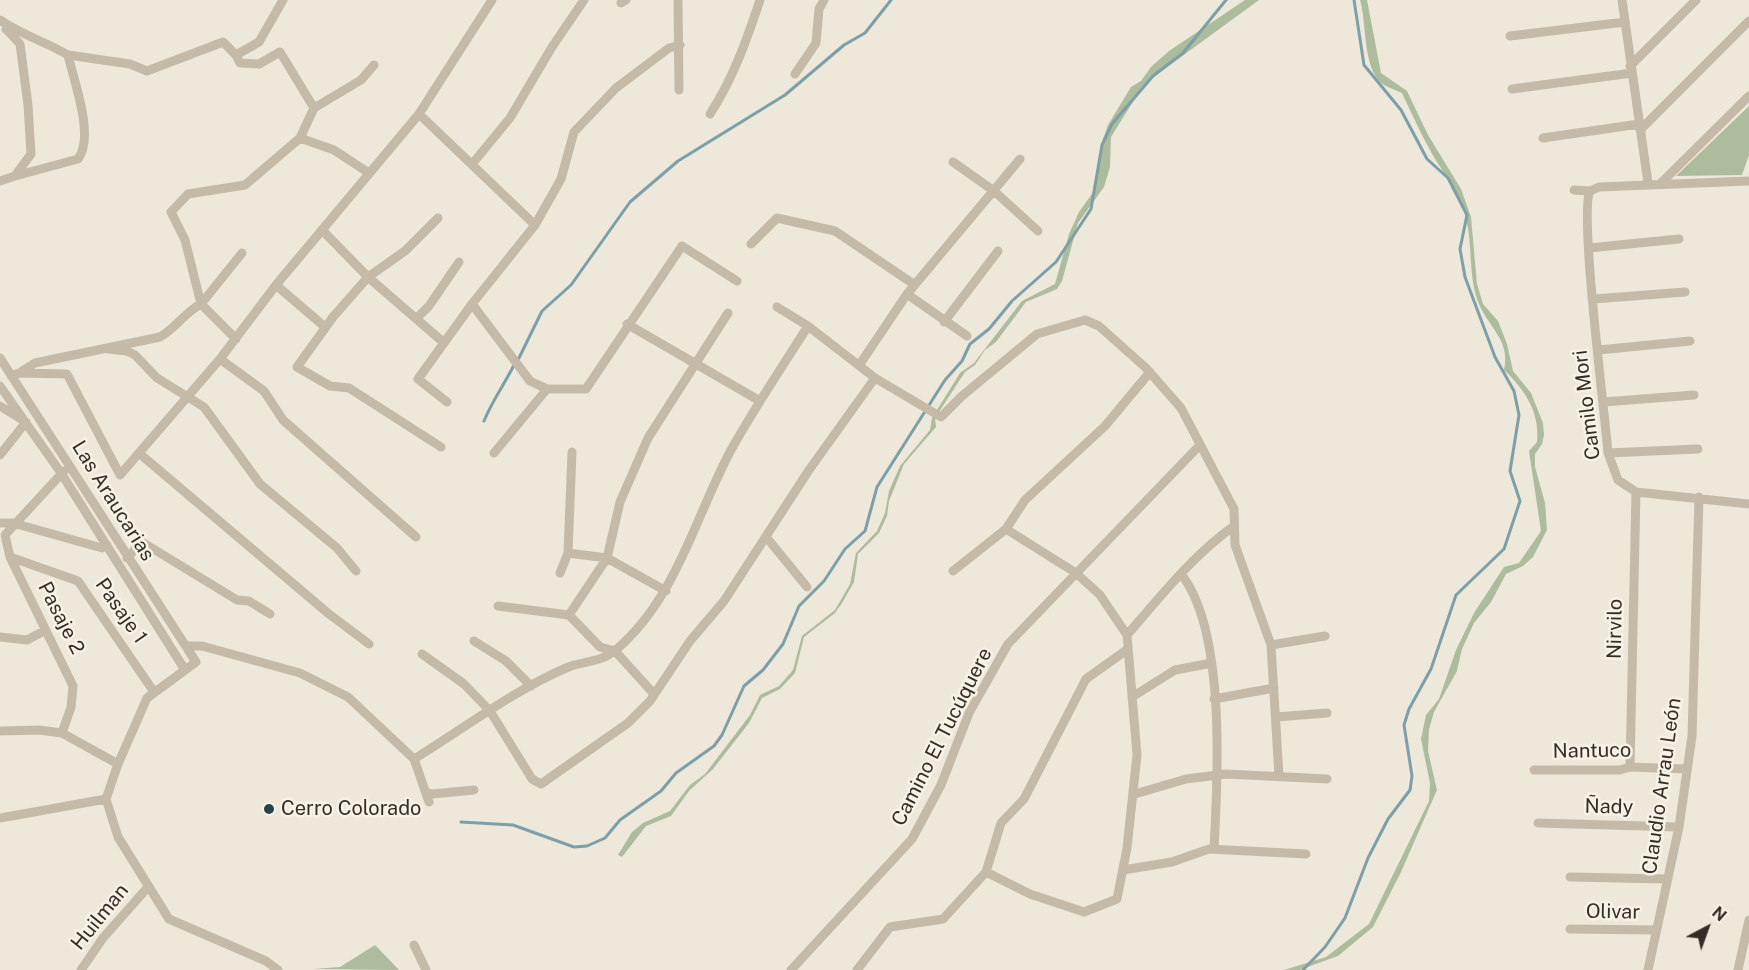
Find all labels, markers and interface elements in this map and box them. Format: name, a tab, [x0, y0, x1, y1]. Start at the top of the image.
street label: Camilo Mori	[1568, 349, 1606, 461]
street label: Las Araucarias	[66, 436, 160, 566]
street label: Pasaje 1	[90, 574, 152, 648]
street label: Pasaje 2	[33, 578, 89, 658]
street label: Nirvilo	[1602, 599, 1628, 659]
street label: Camino El Tucúquere	[887, 644, 997, 830]
street label: Claudio Arrau León	[1638, 696, 1686, 876]
street label: Nantuco	[1553, 738, 1631, 764]
street label: Ñady	[1584, 795, 1634, 819]
place label: Cerro Colorado	[281, 797, 421, 821]
marker: Cerro Colorado	[262, 802, 276, 816]
street label: Huilman	[66, 879, 134, 955]
north arrow	[1677, 898, 1737, 958]
street label: Olivar	[1586, 900, 1640, 924]
text: N	[1708, 903, 1730, 925]

